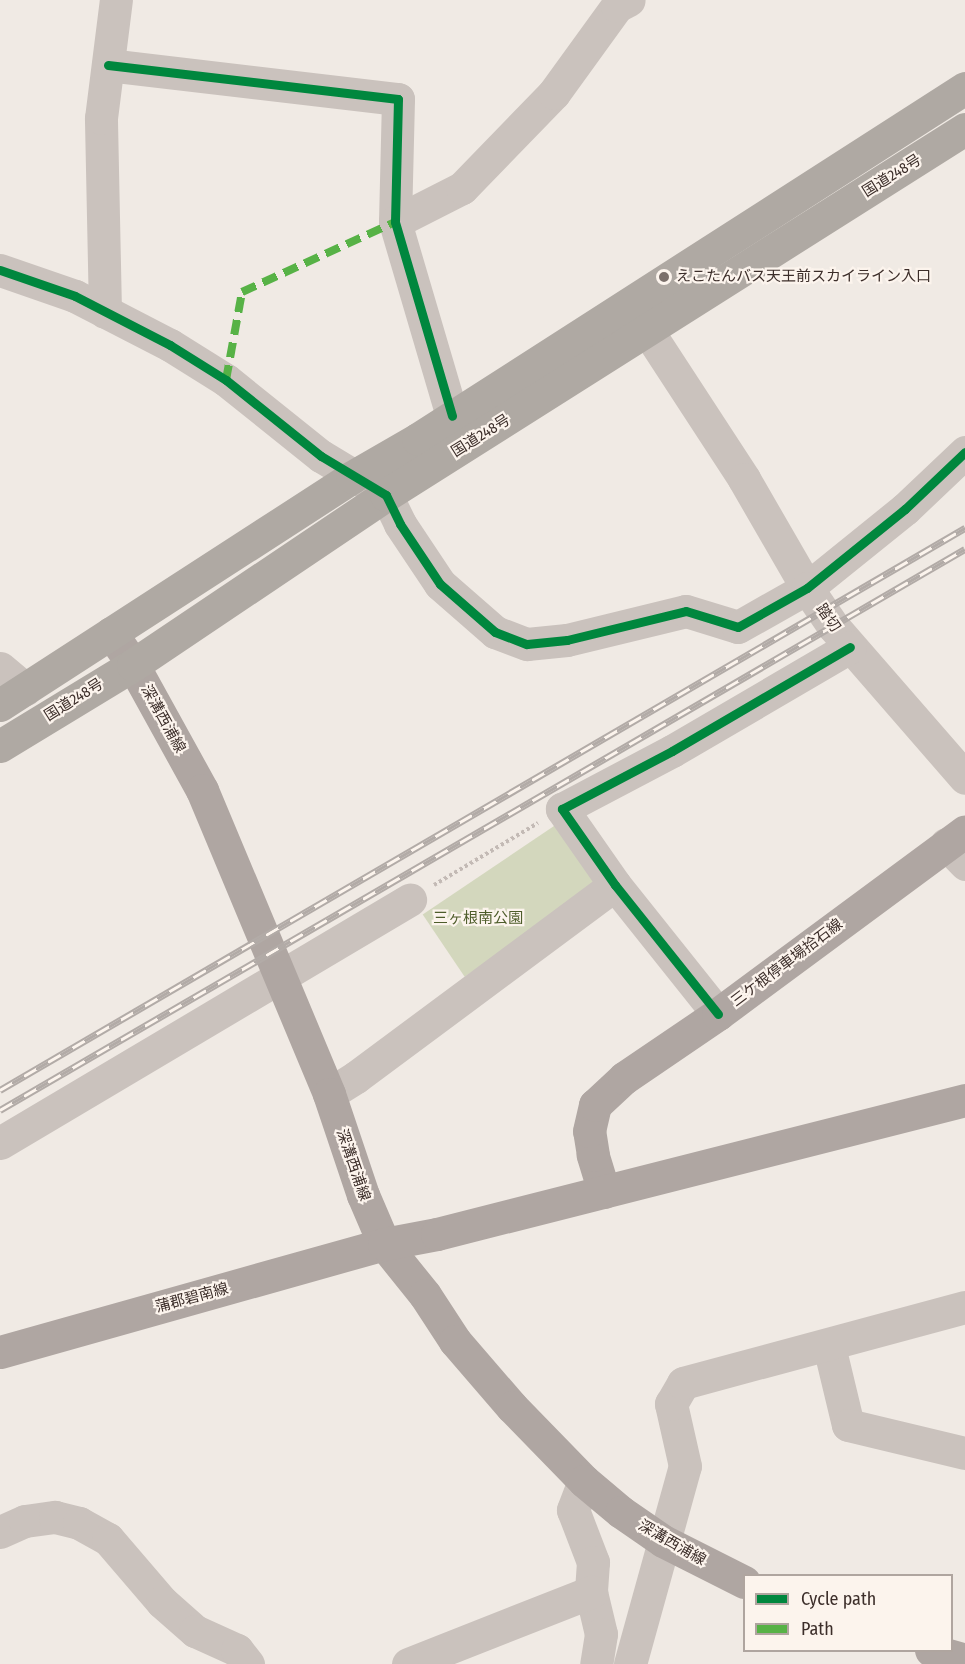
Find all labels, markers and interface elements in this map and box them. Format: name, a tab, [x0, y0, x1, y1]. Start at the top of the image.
street label: 国道248号	[859, 151, 925, 201]
place label: えこたんバス天王前スカイライン入口	[676, 268, 931, 286]
marker: えこたんバス天王前スカイライン入口	[657, 270, 671, 284]
street label: 国道248号	[448, 411, 514, 461]
street label: 踏切	[812, 601, 844, 635]
street label: 国道248号	[41, 675, 107, 725]
street label: 深溝西浦線	[137, 682, 189, 756]
park label: 三ヶ根南公園	[433, 910, 523, 928]
street label: 三ケ根停車場拾石線	[728, 915, 846, 1011]
street label: 深溝西浦線	[332, 1127, 374, 1203]
street label: 蒲郡碧南線	[153, 1280, 231, 1316]
street label: 深溝西浦線	[635, 1516, 709, 1570]
legend	[743, 1574, 953, 1652]
text: Cycle path	[801, 1588, 876, 1610]
text: Path	[801, 1618, 834, 1640]

